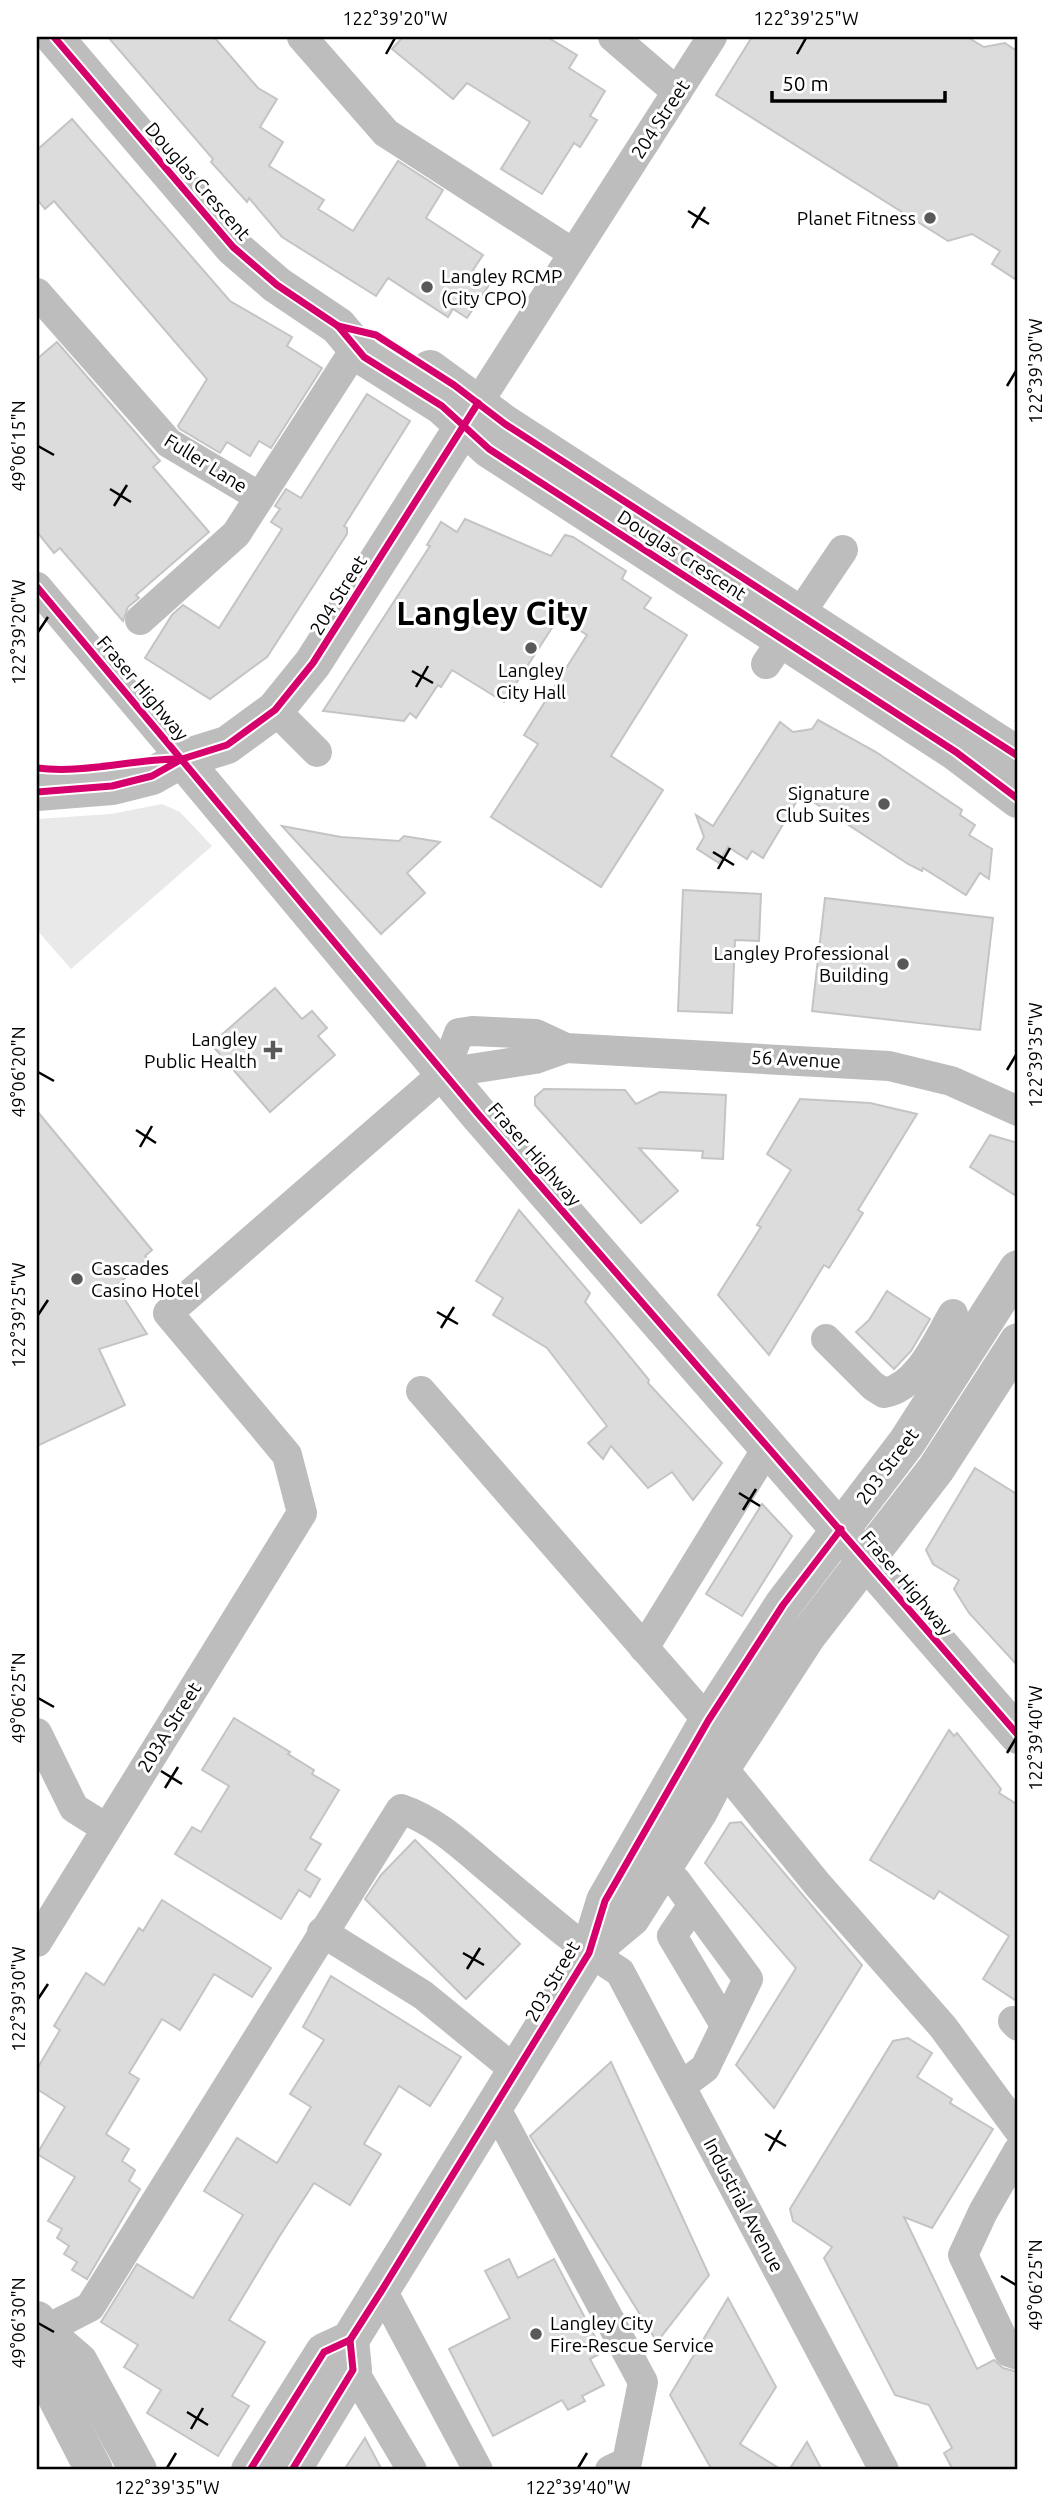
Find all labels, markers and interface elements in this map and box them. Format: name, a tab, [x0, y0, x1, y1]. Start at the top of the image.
text: 122°39'20"W	[342, 8, 448, 28]
text: 122°39'25"W	[753, 8, 859, 28]
scale bar	[772, 60, 945, 104]
text: 50 m	[782, 71, 829, 95]
street label: 204 Street	[626, 75, 694, 163]
street label: Douglas Crescent	[141, 118, 255, 245]
place label: Planet Fitness	[797, 207, 916, 229]
marker: Planet Fitness	[922, 210, 938, 226]
place label: Langley RCMP (City CPO)	[441, 265, 562, 309]
marker: Langley RCMP (City CPO)	[419, 279, 435, 295]
text: 122°39'30"W	[1025, 318, 1045, 424]
text: 49°06'15"N	[8, 400, 28, 492]
street label: Fuller Lane	[161, 429, 251, 497]
street label: Douglas Crescent	[614, 505, 751, 605]
street label: 204 Street	[305, 551, 371, 639]
text: 122°39'20"W	[8, 579, 28, 685]
district label: Langley City	[396, 594, 588, 631]
street label: Fraser Highway	[93, 631, 193, 745]
marker: Langley City Hall	[523, 640, 539, 656]
place label: Langley City Hall	[496, 659, 566, 703]
place label: Signature Club Suites	[775, 782, 870, 826]
marker: Signature Club Suites	[876, 796, 892, 812]
place label: Langley Professional Building	[714, 942, 889, 986]
marker: Langley Professional Building	[895, 956, 911, 972]
text: 122°39'35"W	[1025, 1002, 1045, 1108]
text: 49°06'20"N	[8, 1026, 28, 1118]
place label: Langley Public Health	[144, 1028, 257, 1072]
marker: Langley Public Health	[263, 1040, 283, 1060]
street label: 56 Avenue	[751, 1046, 841, 1072]
street label: Fraser Highway	[484, 1098, 586, 1210]
place label: Cascades Casino Hotel	[91, 1257, 199, 1301]
text: 122°39'25"W	[8, 1262, 28, 1368]
marker: Cascades Casino Hotel	[69, 1271, 85, 1287]
street label: 203 Street	[851, 1423, 923, 1508]
street label: Fraser Highway	[857, 1526, 957, 1640]
text: 49°06'25"N	[8, 1652, 28, 1744]
street label: 203A Street	[133, 1678, 206, 1776]
text: 122°39'40"W	[1025, 1685, 1045, 1791]
street label: 203 Street	[520, 1936, 584, 2025]
text: 122°39'30"W	[8, 1946, 28, 2052]
street label: Industrial Avenue	[699, 2134, 789, 2276]
text: 49°06'25"N	[1025, 2239, 1045, 2331]
text: 49°06'30"N	[8, 2277, 28, 2369]
place label: Langley City Fire-Rescue Service	[550, 2312, 714, 2356]
marker: Langley City Fire-Rescue Service	[528, 2326, 544, 2342]
text: 122°39'35"W	[114, 2477, 220, 2497]
text: 122°39'40"W	[525, 2477, 631, 2497]

